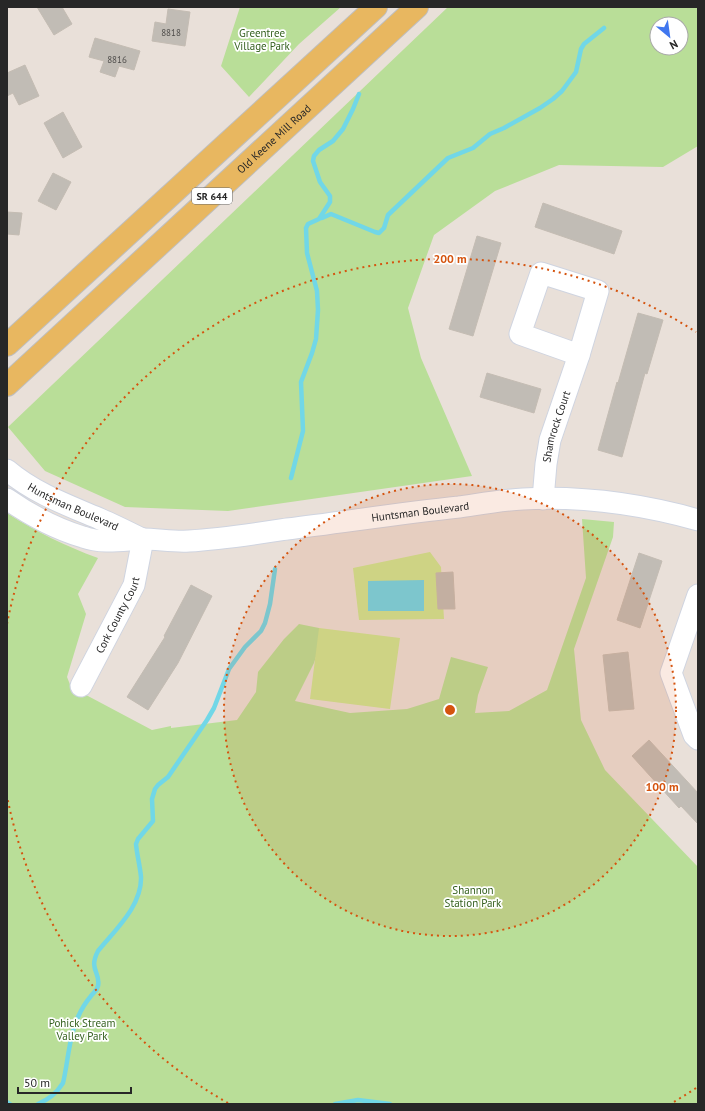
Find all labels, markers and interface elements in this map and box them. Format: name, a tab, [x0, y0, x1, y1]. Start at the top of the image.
north arrow	[649, 16, 689, 56]
park label: Greentree Village Park	[233, 26, 291, 53]
house number: 8818	[161, 27, 181, 38]
text: N	[667, 37, 680, 53]
house number: 8816	[107, 54, 127, 65]
street label: Old Keene Mill Road	[234, 101, 314, 177]
road number: SR 644	[192, 188, 232, 204]
text: 200 m	[433, 251, 467, 266]
street label: Shamrock Court	[539, 389, 573, 463]
street label: Huntsman Boulevard	[25, 480, 121, 533]
street label: Huntsman Boulevard	[370, 499, 470, 525]
street label: Cork County Court	[92, 576, 142, 656]
centre of rings	[443, 703, 457, 717]
text: 100 m	[645, 779, 679, 794]
park label: Shannon Station Park	[445, 883, 502, 910]
park label: Pohick Stream Valley Park	[49, 1016, 115, 1043]
scale bar	[18, 1069, 131, 1095]
text: 50 m	[24, 1075, 50, 1090]

